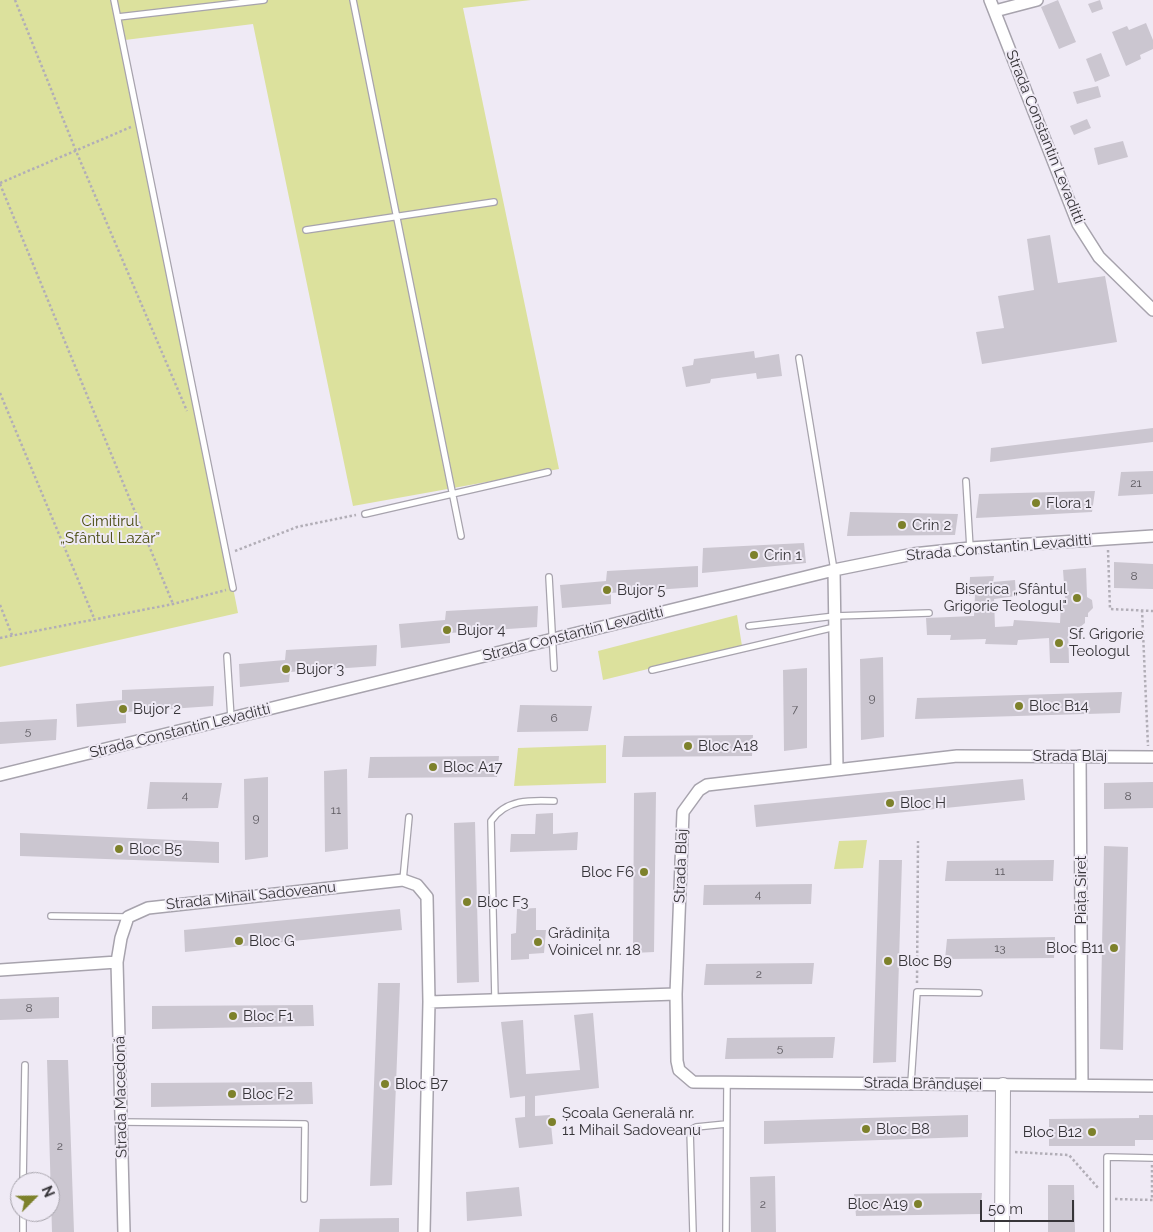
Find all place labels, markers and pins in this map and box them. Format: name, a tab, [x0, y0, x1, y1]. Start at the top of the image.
place label: Flora 1	[1046, 494, 1091, 512]
marker: Flora 1	[1030, 497, 1042, 509]
place label: Crin 2	[912, 516, 951, 534]
marker: Crin 2	[896, 519, 908, 531]
place label: Crin 1	[764, 546, 802, 564]
marker: Crin 1	[748, 549, 760, 561]
place label: Biserica „Sfântul Grigorie Teologul"	[944, 580, 1067, 615]
place label: Bujor 5	[617, 581, 665, 599]
marker: Bujor 5	[601, 584, 613, 596]
marker: Biserica „Sfântul Grigorie Teologul"	[1071, 592, 1083, 604]
place label: Bujor 4	[457, 621, 505, 639]
marker: Bujor 4	[441, 624, 453, 636]
place label: Sf. Grigorie Teologul	[1069, 625, 1144, 660]
marker: Sf. Grigorie Teologul	[1053, 637, 1065, 649]
place label: Bujor 3	[296, 660, 344, 678]
marker: Bujor 3	[280, 663, 292, 675]
place label: Bloc B14	[1029, 697, 1089, 715]
place label: Bujor 2	[133, 700, 181, 718]
marker: Bloc B14	[1013, 700, 1025, 712]
marker: Bujor 2	[117, 703, 129, 715]
place label: Bloc A18	[698, 737, 759, 755]
marker: Bloc A18	[682, 740, 694, 752]
place label: Bloc A17	[443, 758, 503, 776]
marker: Bloc A17	[427, 761, 439, 773]
place label: Bloc H	[900, 794, 946, 812]
marker: Bloc H	[884, 797, 896, 809]
place label: Bloc B5	[129, 840, 182, 858]
marker: Bloc B5	[113, 843, 125, 855]
place label: Bloc F6	[581, 863, 634, 881]
marker: Bloc F6	[638, 866, 650, 878]
place label: Bloc F3	[477, 893, 528, 911]
marker: Bloc F3	[461, 896, 473, 908]
place label: Grădinița Voinicel nr. 18	[548, 924, 641, 959]
place label: Bloc G	[249, 932, 295, 950]
marker: Bloc G	[233, 935, 245, 947]
marker: Grădinița Voinicel nr. 18	[532, 936, 544, 948]
place label: Bloc B11	[1046, 939, 1104, 957]
marker: Bloc B11	[1108, 942, 1120, 954]
place label: Bloc B9	[898, 952, 952, 970]
marker: Bloc B9	[882, 955, 894, 967]
place label: Bloc F1	[243, 1007, 293, 1025]
marker: Bloc F1	[227, 1010, 239, 1022]
place label: Bloc B7	[395, 1075, 448, 1093]
marker: Bloc B7	[379, 1078, 391, 1090]
place label: Bloc F2	[242, 1085, 293, 1103]
marker: Bloc F2	[226, 1088, 238, 1100]
place label: Școala Generală nr. 11 Mihail Sadoveanu	[562, 1104, 701, 1139]
marker: Școala Generală nr. 11 Mihail Sadoveanu	[546, 1116, 558, 1128]
place label: Bloc B8	[876, 1120, 930, 1138]
marker: Bloc B8	[860, 1123, 872, 1135]
place label: Bloc B12	[1023, 1123, 1082, 1141]
marker: Bloc B12	[1086, 1126, 1098, 1138]
place label: Bloc A19	[848, 1195, 908, 1213]
marker: Bloc A19	[912, 1198, 924, 1210]

